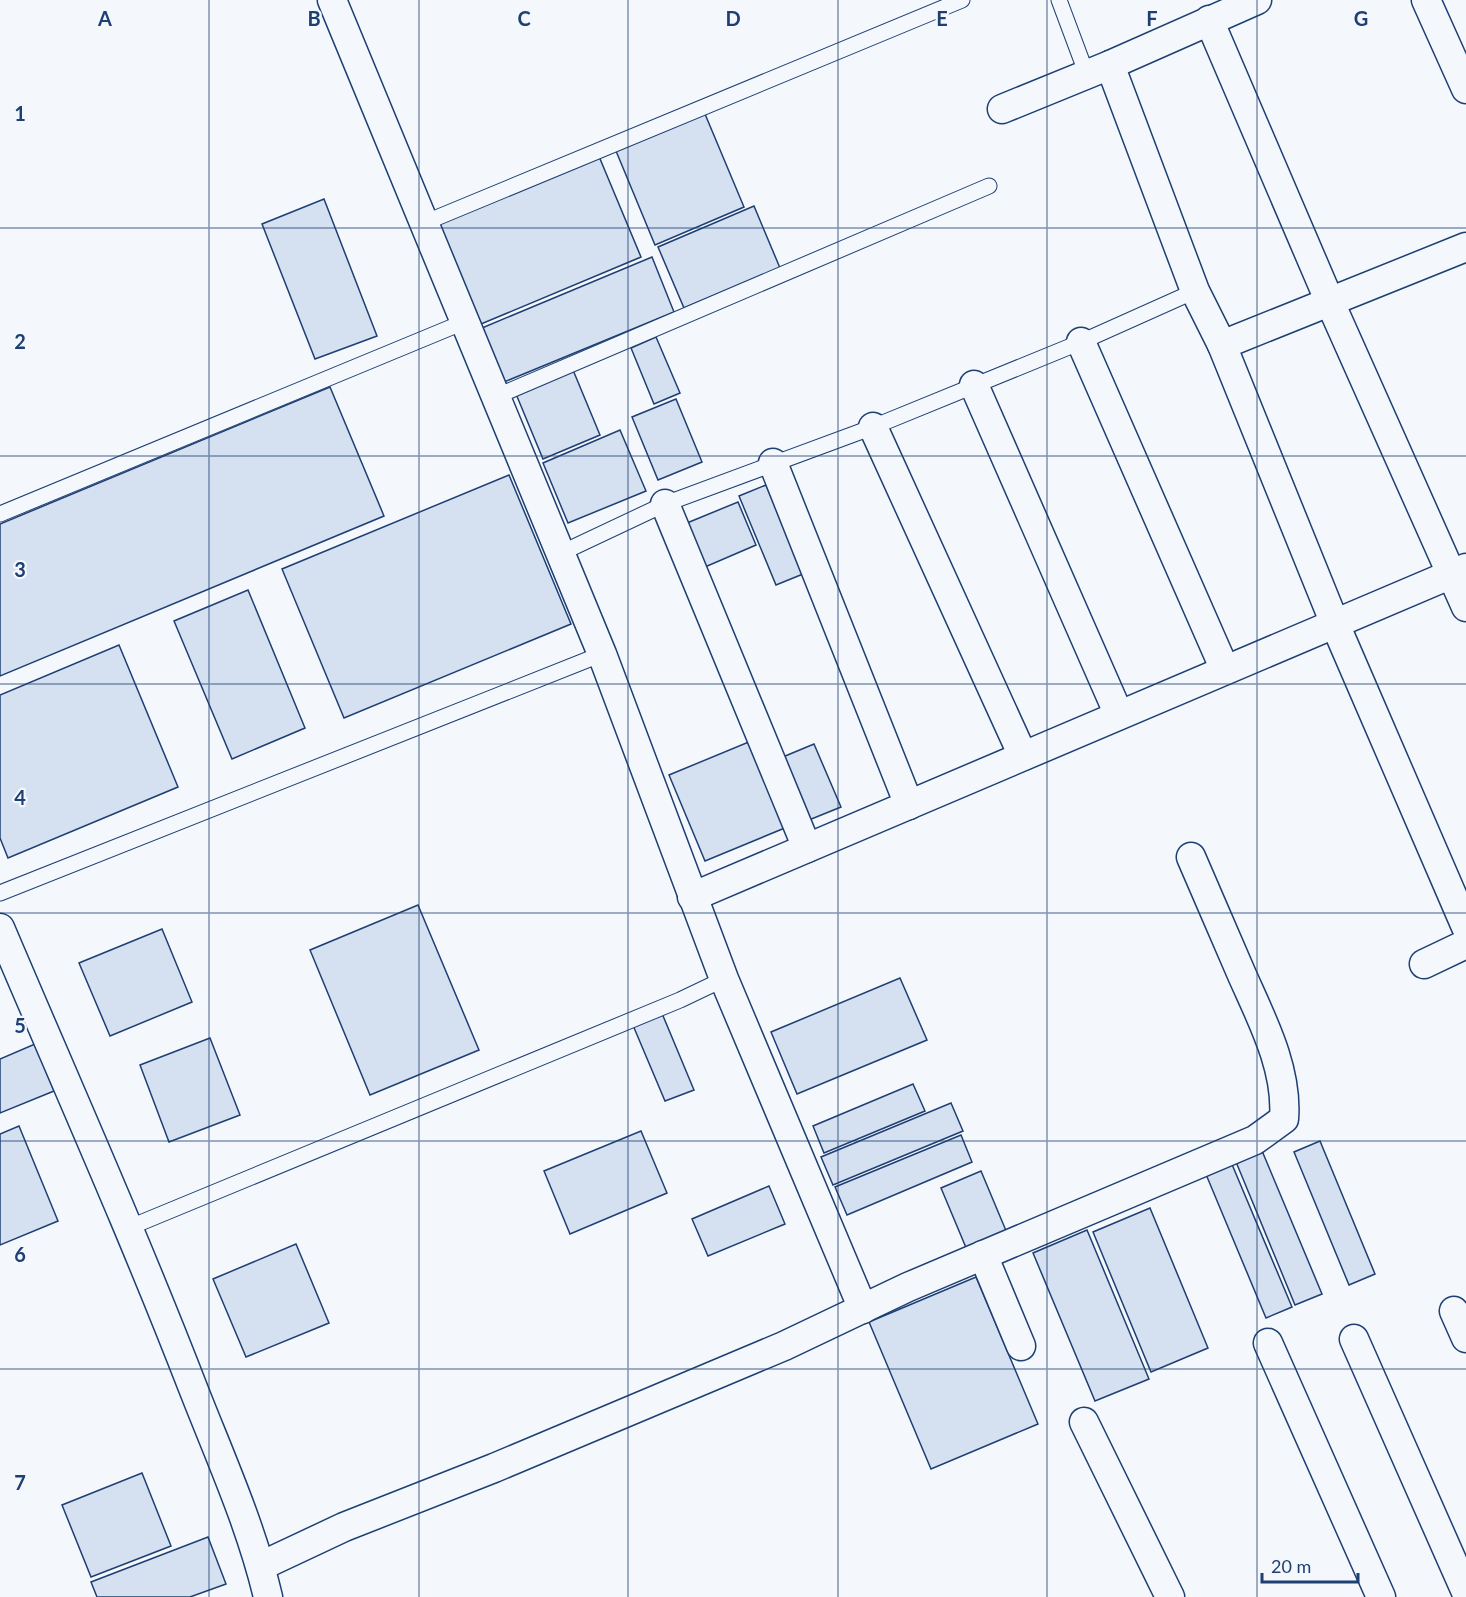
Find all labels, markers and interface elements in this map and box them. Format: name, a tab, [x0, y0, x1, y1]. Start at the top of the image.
text: A	[97, 6, 112, 30]
text: B	[307, 6, 321, 30]
text: C	[517, 6, 531, 30]
text: D	[725, 6, 741, 30]
text: E	[936, 6, 948, 30]
text: F	[1146, 6, 1158, 30]
text: G	[1354, 6, 1368, 30]
text: 1	[14, 101, 26, 125]
text: 2	[14, 329, 26, 353]
text: 3	[14, 557, 26, 581]
text: 4	[14, 785, 26, 809]
text: 5	[14, 1013, 26, 1037]
text: 6	[14, 1242, 26, 1266]
text: 7	[14, 1470, 26, 1494]
scale bar	[1262, 1546, 1358, 1584]
text: 20 m	[1271, 1555, 1311, 1577]

